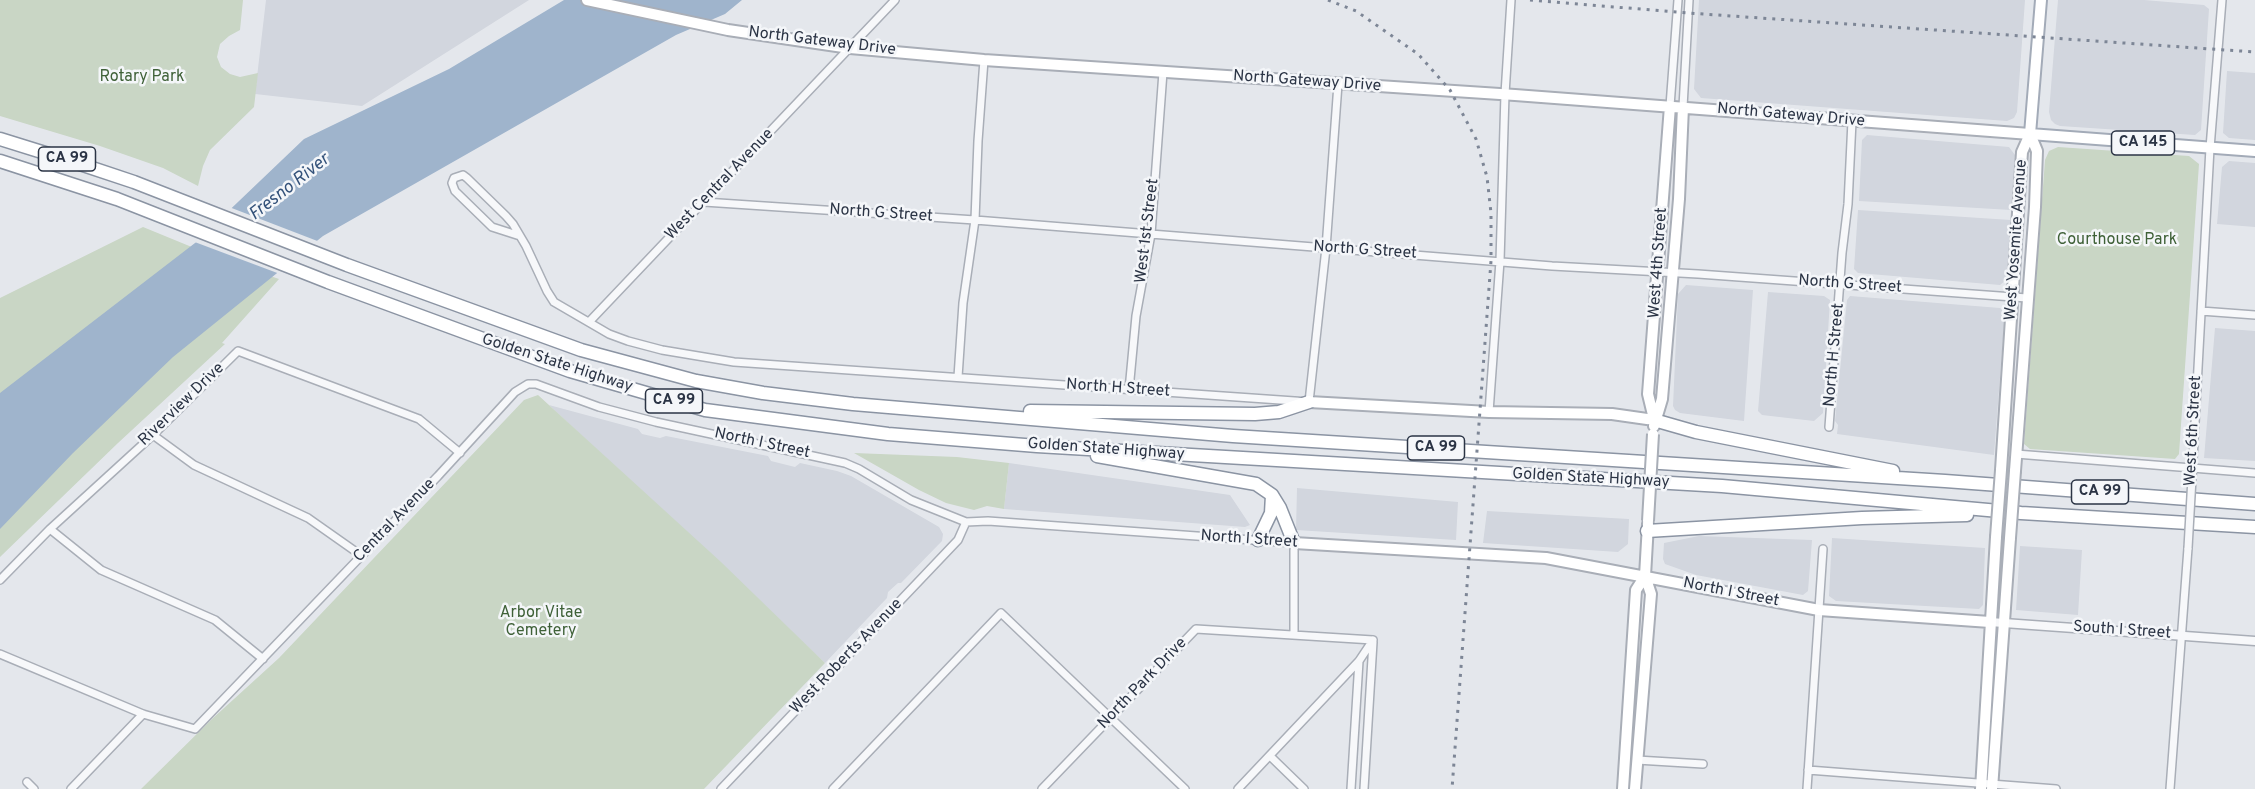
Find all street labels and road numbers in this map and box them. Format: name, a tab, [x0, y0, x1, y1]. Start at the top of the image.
street label: North Gateway Drive	[747, 23, 897, 61]
street label: North Gateway Drive	[1232, 67, 1382, 97]
street label: North Gateway Drive	[1716, 100, 1866, 132]
street label: West Central Avenue	[662, 125, 778, 245]
road number: CA 145	[2112, 131, 2174, 155]
road number: CA 99	[38, 147, 96, 171]
street label: West Yosemite Avenue	[2002, 159, 2032, 321]
street label: West 1st Street	[1132, 177, 1164, 285]
street label: North G Street	[828, 201, 934, 227]
street label: West 4th Street	[1646, 207, 1672, 319]
street label: North G Street	[1312, 238, 1418, 264]
street label: North G Street	[1797, 272, 1903, 298]
street label: North H Street	[1821, 302, 1849, 408]
street label: Golden State Highway	[479, 331, 635, 397]
street label: Riverview Drive	[135, 359, 229, 451]
street label: West 6th Street	[2182, 375, 2206, 487]
street label: North H Street	[1065, 376, 1171, 402]
road number: CA 99	[646, 389, 702, 413]
street label: North I Street	[712, 424, 812, 464]
street label: Golden State Highway	[1027, 435, 1185, 465]
road number: CA 99	[1408, 436, 1464, 460]
street label: Golden State Highway	[1512, 465, 1670, 493]
street label: Central Avenue	[350, 475, 440, 567]
road number: CA 99	[2072, 480, 2128, 504]
street label: North I Street	[1200, 527, 1298, 553]
street label: North I Street	[1681, 574, 1781, 612]
street label: West Roberts Avenue	[787, 595, 907, 719]
street label: South I Street	[2072, 618, 2172, 644]
street label: North Park Drive	[1094, 634, 1192, 734]

